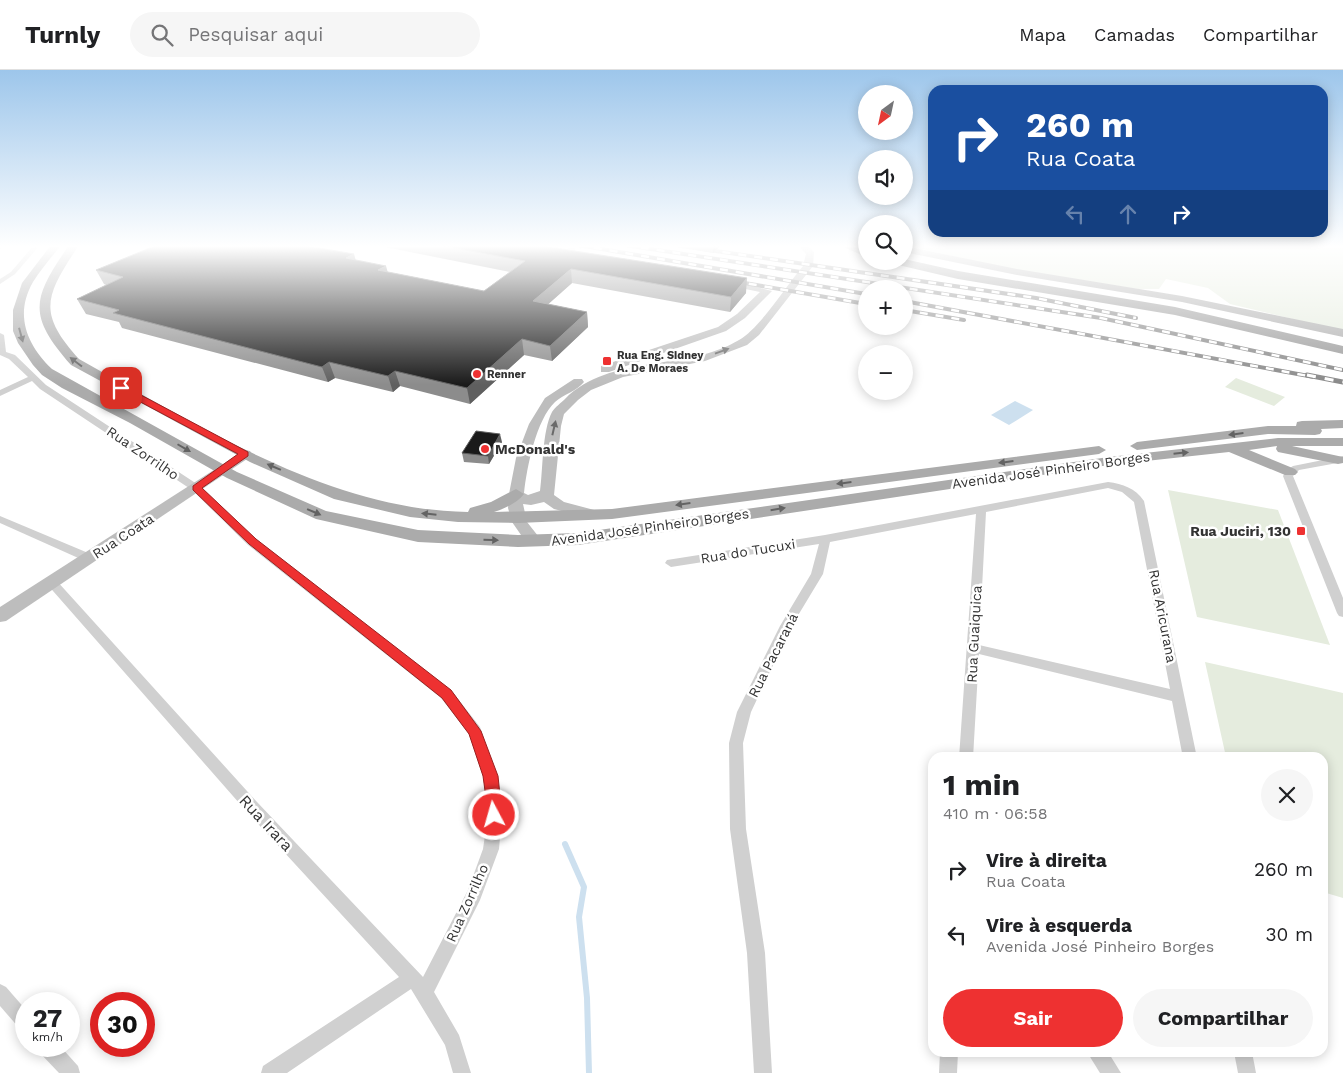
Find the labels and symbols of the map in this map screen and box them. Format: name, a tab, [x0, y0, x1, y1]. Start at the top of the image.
north arrow	[858, 85, 912, 140]
one-way arrow	[17, 327, 25, 342]
one-way arrow	[715, 347, 730, 355]
place label: Rua Eng. Sidney A. De Moraes	[617, 349, 704, 375]
marker: Rua Eng. Sidney A. De Moraes	[601, 355, 613, 367]
one-way arrow	[70, 356, 83, 367]
pin	[100, 367, 142, 409]
marker: Renner	[471, 368, 483, 380]
place label: Renner	[487, 368, 526, 381]
one-way arrow	[550, 420, 558, 435]
street label: Rua Zorrilho	[104, 423, 182, 483]
one-way arrow	[1228, 430, 1244, 438]
place label: McDonald's	[495, 441, 576, 457]
marker: McDonald's	[479, 443, 491, 455]
one-way arrow	[177, 444, 190, 453]
street label: Avenida José Pinheiro Borges	[951, 448, 1151, 492]
one-way arrow	[1173, 449, 1189, 457]
one-way arrow	[997, 458, 1013, 466]
one-way arrow	[267, 462, 281, 470]
one-way arrow	[836, 479, 852, 487]
one-way arrow	[675, 500, 691, 508]
street label: Avenida José Pinheiro Borges	[550, 505, 750, 549]
one-way arrow	[770, 505, 786, 513]
one-way arrow	[307, 508, 321, 516]
street label: Rua Coata	[89, 510, 157, 562]
one-way arrow	[420, 510, 436, 518]
place label: Rua Juciri, 130	[1190, 523, 1291, 539]
marker: Rua Juciri, 130	[1295, 525, 1307, 537]
street label: Rua do Tucuxi	[700, 536, 796, 566]
one-way arrow	[483, 537, 499, 545]
street label: Rua Aricurana	[1146, 568, 1180, 664]
street label: Rua Guaiquica	[963, 585, 985, 683]
street label: Rua Pacaraná	[745, 610, 801, 700]
position arrow	[467, 788, 519, 840]
street label: Rua Irara	[235, 791, 297, 855]
street label: Rua Zorrilho	[443, 862, 491, 944]
speed limit sign: 30	[90, 992, 155, 1057]

